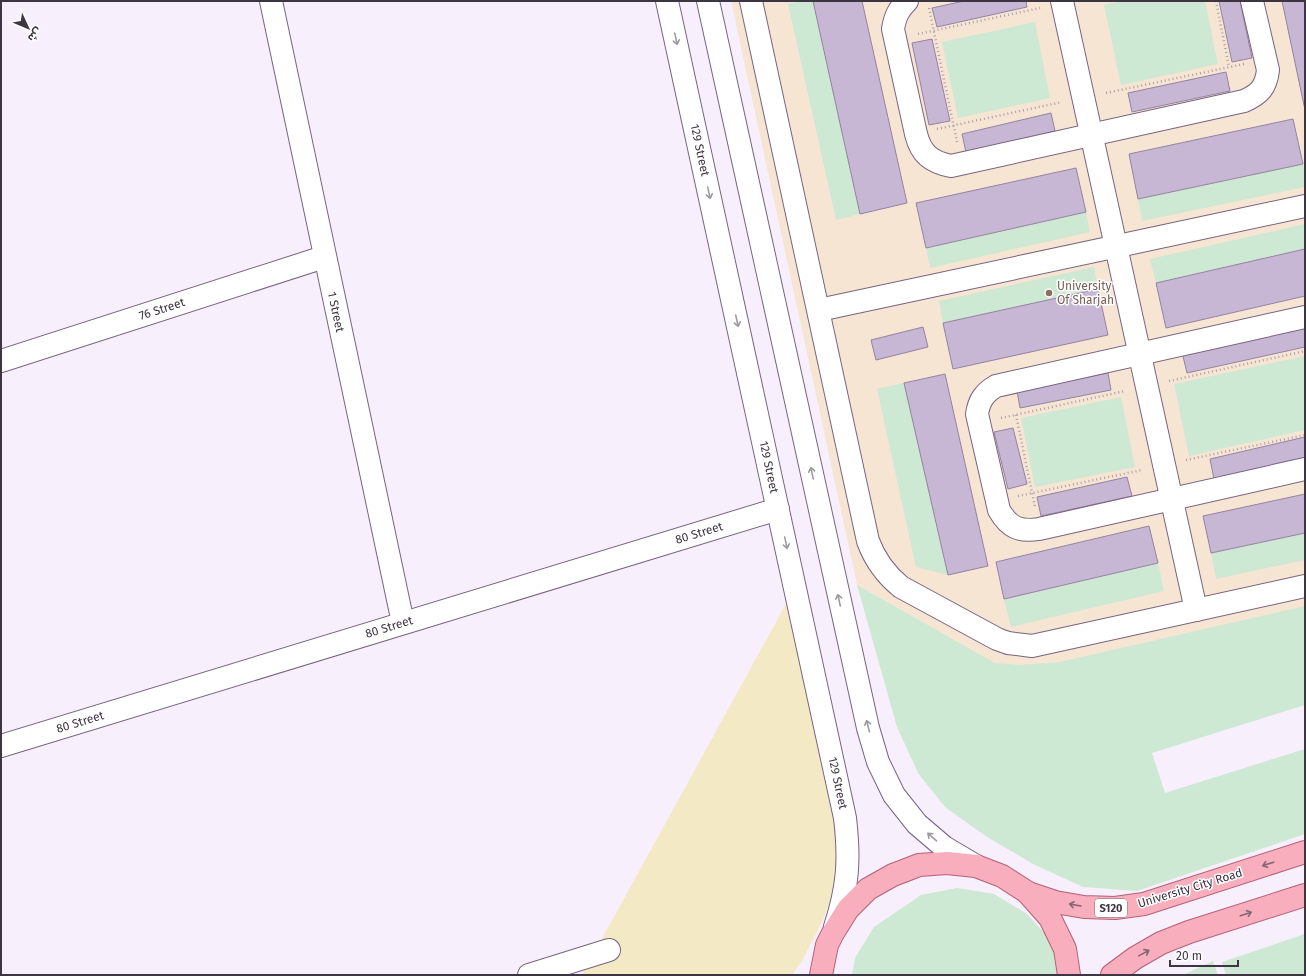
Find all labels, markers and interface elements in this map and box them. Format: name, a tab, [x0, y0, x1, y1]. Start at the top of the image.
north arrow	[8, 8, 48, 48]
text: ش	[25, 25, 45, 45]
one-way arrow	[672, 32, 680, 45]
street label: 129 Street	[688, 123, 712, 178]
one-way arrow	[706, 187, 714, 200]
place label: University Of Sharjah	[1057, 279, 1114, 307]
marker: University Of Sharjah	[1044, 288, 1054, 298]
street label: 1 Street	[325, 291, 347, 334]
street label: 76 Street	[137, 295, 187, 323]
one-way arrow	[734, 314, 742, 327]
street label: 129 Street	[757, 440, 781, 495]
one-way arrow	[807, 466, 815, 479]
street label: 80 Street	[674, 519, 725, 547]
one-way arrow	[782, 536, 790, 549]
one-way arrow	[835, 593, 843, 606]
street label: 80 Street	[364, 613, 415, 641]
street label: 80 Street	[55, 708, 106, 736]
one-way arrow	[863, 720, 871, 733]
street label: 129 Street	[826, 756, 850, 811]
one-way arrow	[926, 832, 937, 841]
one-way arrow	[1262, 861, 1274, 869]
street label: University City Road	[1136, 865, 1244, 911]
road number: S120	[1095, 899, 1127, 917]
one-way arrow	[1069, 901, 1082, 909]
one-way arrow	[1239, 910, 1252, 917]
scale bar	[1170, 942, 1238, 968]
one-way arrow	[1138, 949, 1150, 957]
text: 20 m	[1176, 949, 1202, 963]

